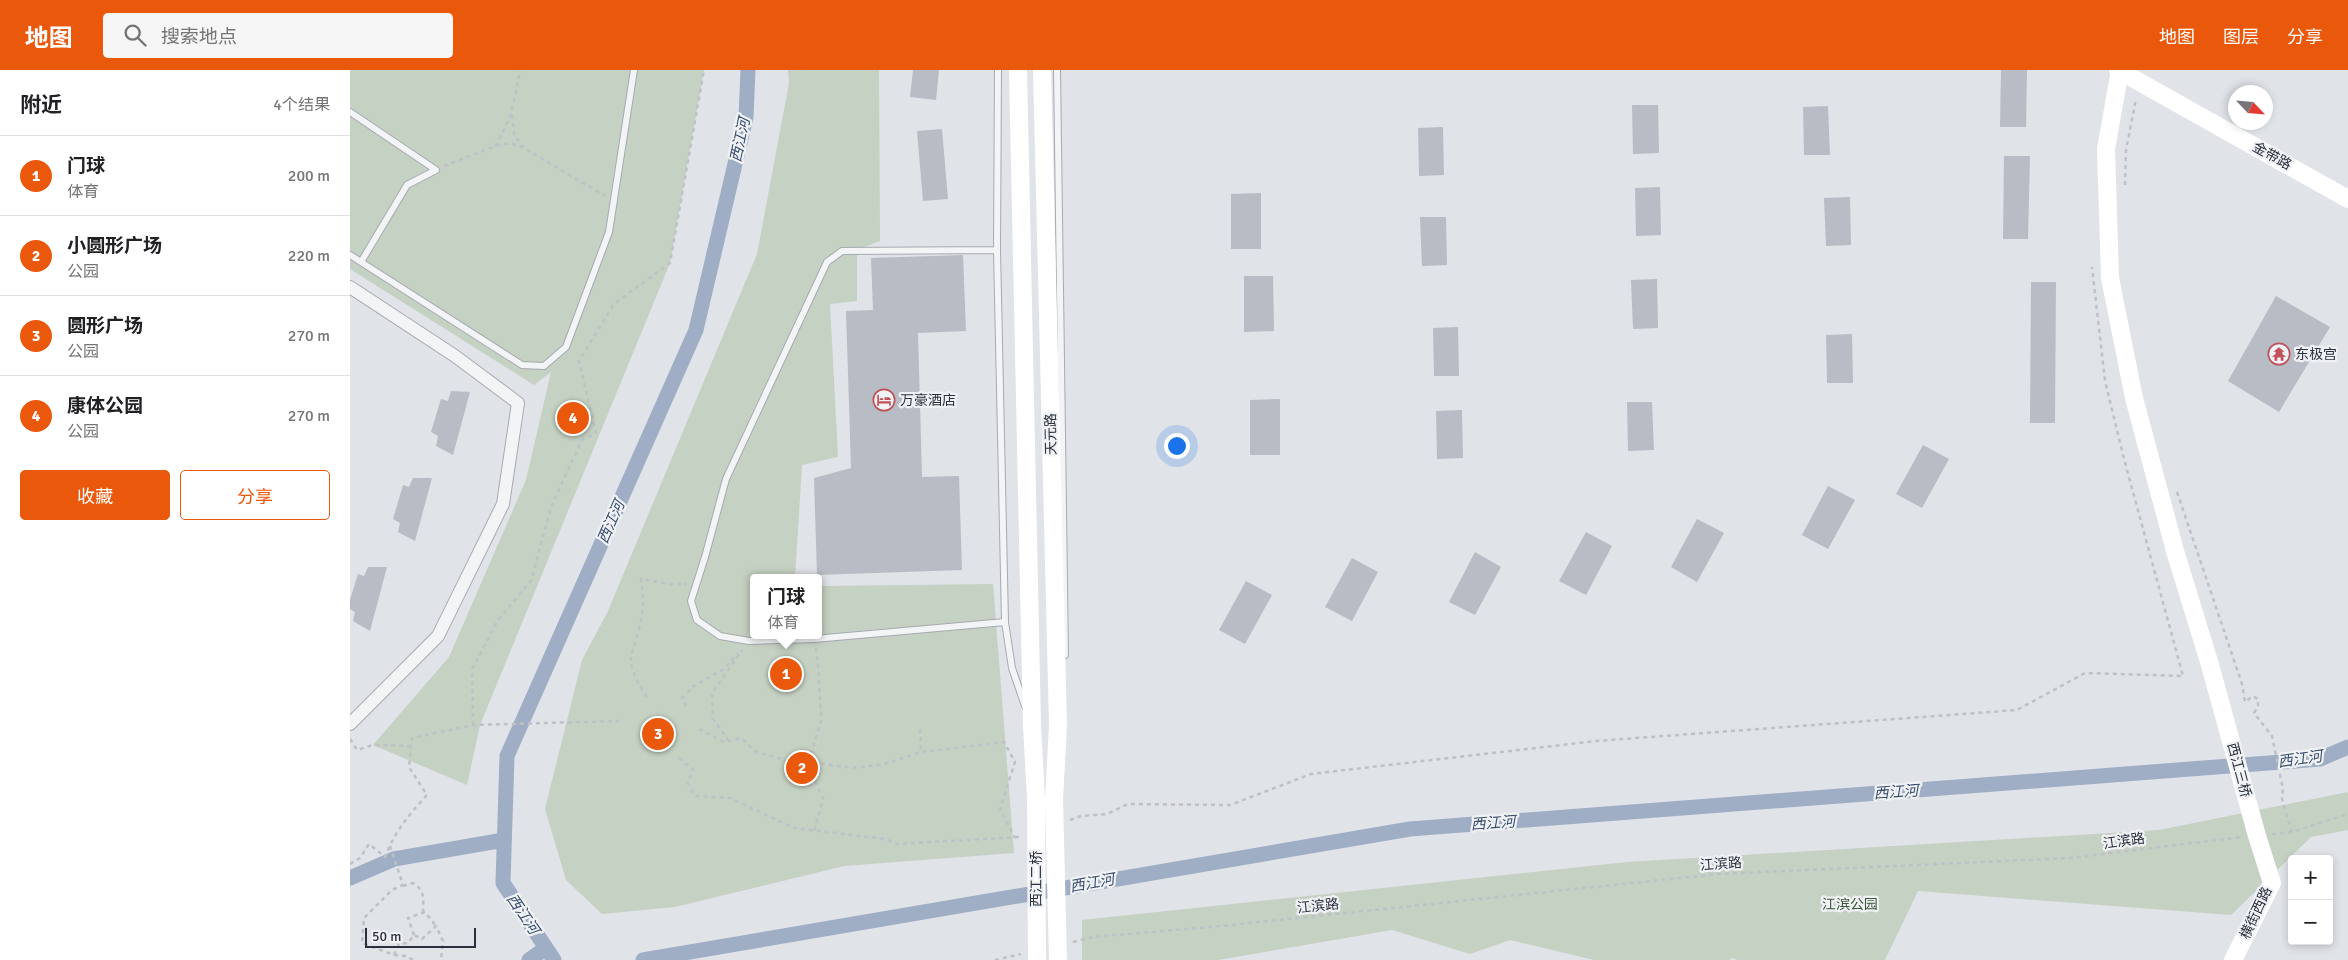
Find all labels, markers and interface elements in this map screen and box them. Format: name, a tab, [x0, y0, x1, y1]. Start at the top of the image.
search box	[103, 13, 453, 58]
icon: search	[121, 21, 149, 49]
text: 地图	[25, 23, 73, 53]
text: 搜索地点	[161, 25, 237, 49]
text: 地图	[2159, 26, 2195, 48]
text: 图层	[2223, 26, 2259, 48]
text: 分享	[2287, 26, 2323, 48]
north arrow	[2228, 85, 2273, 130]
text: 附近	[20, 92, 62, 118]
text: 4个结果	[273, 95, 330, 115]
water label: 西江河	[727, 113, 754, 164]
street label: 金带路	[2250, 138, 2294, 174]
text: 门球	[67, 154, 105, 178]
text: 1	[32, 166, 40, 186]
text: 200 m	[288, 166, 330, 186]
text: 体育	[67, 182, 99, 202]
text: 小圆形广场	[67, 234, 162, 258]
text: 2	[32, 246, 40, 266]
text: 220 m	[288, 246, 330, 266]
text: 公园	[67, 262, 99, 282]
text: 圆形广场	[67, 314, 143, 338]
text: 3	[32, 326, 40, 346]
text: 270 m	[288, 326, 330, 346]
text: 公园	[67, 342, 99, 362]
temple icon: 东极宫	[2267, 342, 2291, 366]
place label: 东极宫	[2295, 346, 2337, 363]
hotel icon: 万豪酒店	[872, 388, 896, 412]
place label: 万豪酒店	[900, 392, 956, 409]
text: 康体公园	[67, 394, 143, 418]
pin: 4	[557, 399, 589, 437]
text: 4	[32, 406, 40, 426]
text: 270 m	[288, 406, 330, 426]
street label: 天元路	[1042, 413, 1060, 455]
text: 公园	[67, 422, 99, 442]
your location	[1164, 433, 1190, 459]
button: 收藏	[20, 470, 170, 520]
button: 分享	[180, 470, 330, 520]
water label: 西江河	[594, 495, 630, 546]
popup	[750, 574, 822, 639]
text: 门球	[767, 585, 805, 609]
text: 体育	[767, 613, 799, 633]
pin: 1	[770, 655, 802, 693]
pin: 3	[642, 715, 674, 753]
street label: 西江三桥	[2224, 741, 2254, 799]
water label: 西江河	[2276, 747, 2326, 771]
pin: 2	[786, 749, 818, 787]
water label: 西江河	[1873, 781, 1922, 803]
water label: 西江河	[1470, 812, 1519, 834]
street label: 江滨路	[2102, 830, 2146, 852]
street label: 西江二桥	[1028, 851, 1045, 907]
street label: 江滨路	[1699, 854, 1743, 874]
map controls	[2288, 855, 2333, 945]
button: +	[2288, 855, 2333, 900]
water label: 西江河	[1068, 870, 1119, 896]
street label: 横街西路	[2236, 884, 2276, 942]
water label: 西江河	[503, 890, 545, 940]
street label: 江滨路	[1296, 895, 1340, 917]
park label: 江滨公园	[1822, 896, 1878, 913]
button: −	[2288, 900, 2333, 945]
scale bar	[365, 925, 476, 948]
text: 50 m	[372, 928, 401, 945]

